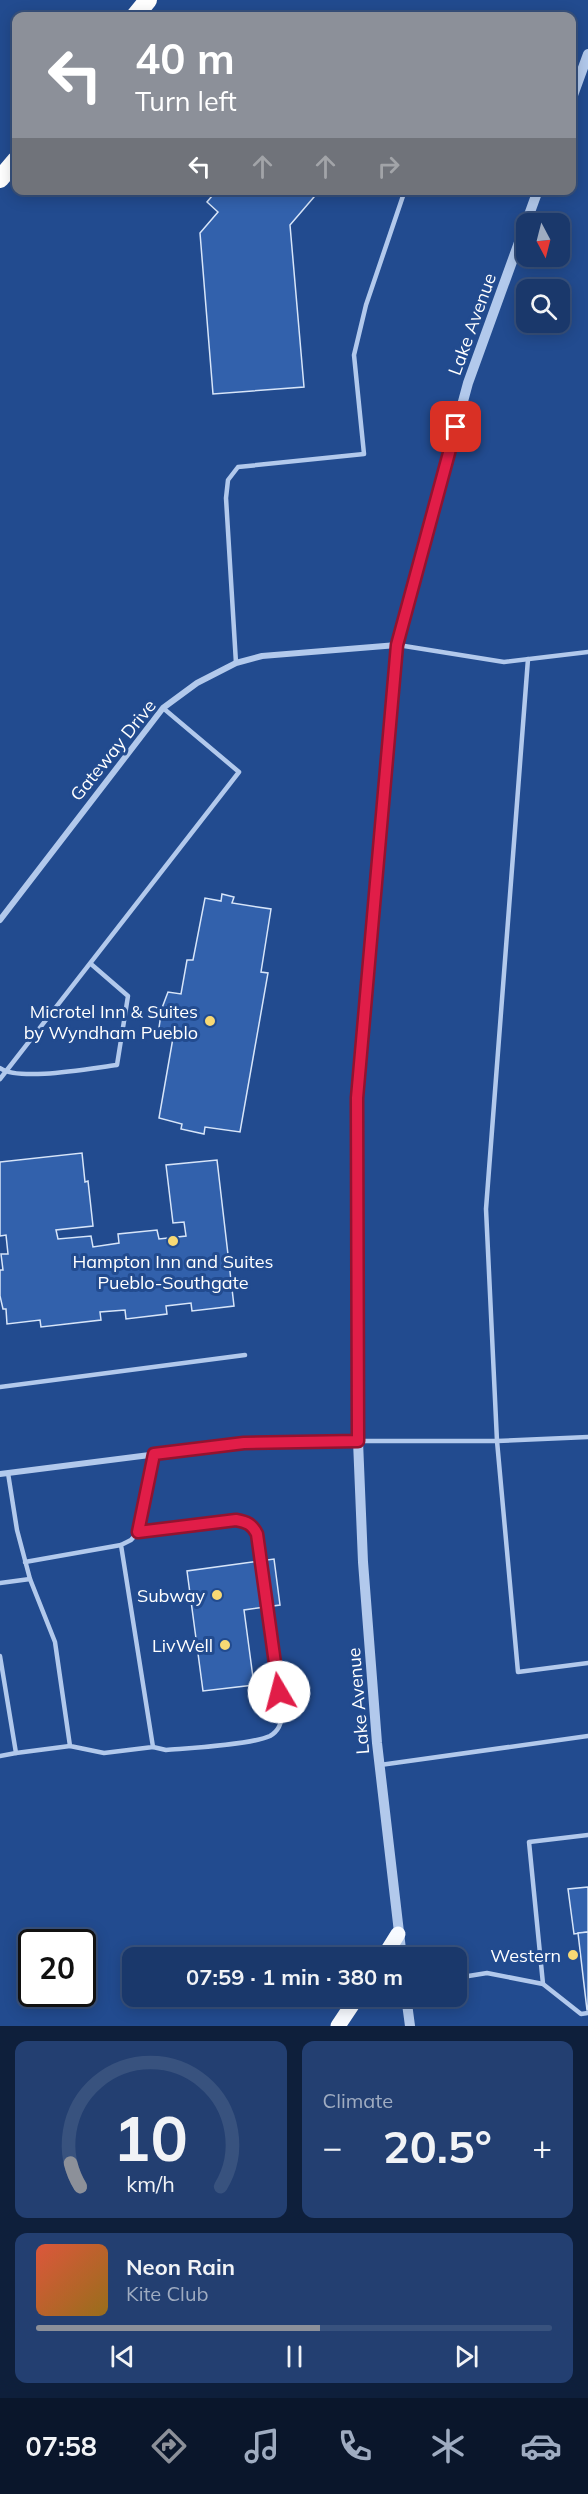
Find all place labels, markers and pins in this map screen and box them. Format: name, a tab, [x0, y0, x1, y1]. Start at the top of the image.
pin	[430, 401, 481, 452]
place label: Microtel Inn & Suites by Wyndham Pueblo	[24, 1000, 198, 1044]
marker: Microtel Inn & Suites by Wyndham Pueblo	[203, 1014, 217, 1028]
marker: Hampton Inn and Suites Pueblo-Southgate	[166, 1234, 180, 1248]
place label: Hampton Inn and Suites Pueblo-Southgate	[73, 1250, 274, 1294]
place label: Subway	[137, 1584, 205, 1607]
marker: Subway	[210, 1588, 224, 1602]
place label: LivWell	[152, 1634, 213, 1657]
marker: LivWell	[218, 1638, 232, 1652]
place label: Western	[490, 1944, 561, 1967]
marker: Western	[566, 1948, 580, 1962]

